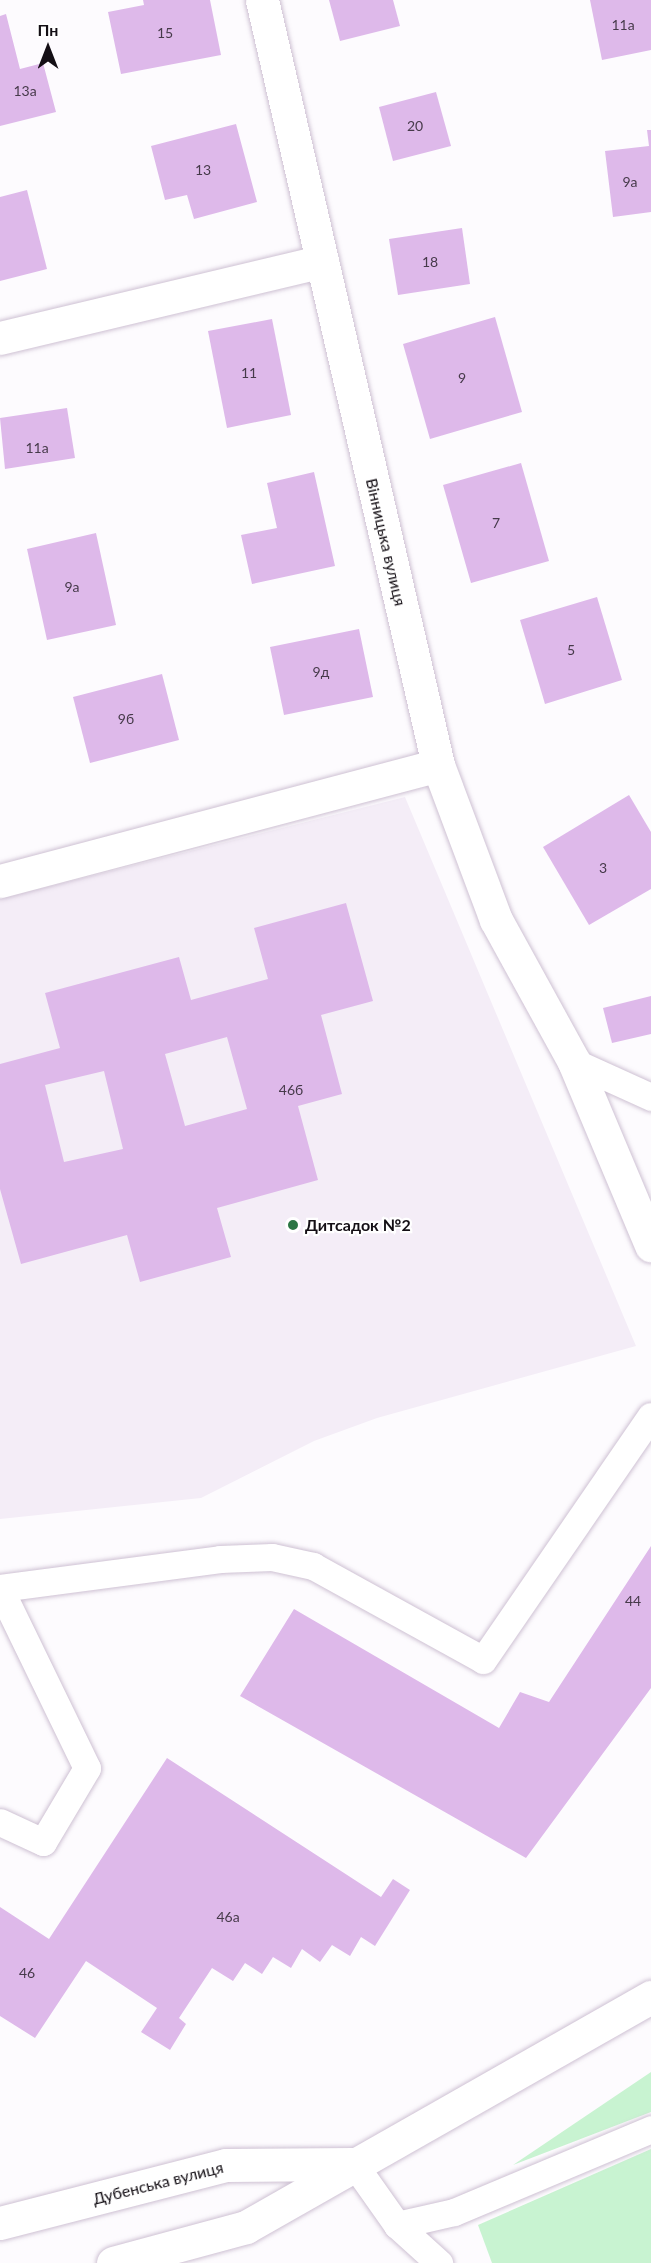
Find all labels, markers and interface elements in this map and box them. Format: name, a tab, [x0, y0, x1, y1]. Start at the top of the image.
house number: 11а	[611, 17, 635, 33]
north arrow	[18, 18, 78, 78]
text: Пн	[38, 20, 58, 39]
house number: 15	[157, 25, 173, 41]
house number: 13а	[13, 83, 37, 99]
house number: 20	[407, 118, 423, 134]
house number: 13	[195, 162, 211, 178]
house number: 9а	[622, 174, 638, 190]
house number: 18	[422, 254, 438, 270]
house number: 11	[241, 365, 257, 381]
house number: 9	[458, 370, 466, 386]
house number: 11а	[25, 440, 49, 456]
street label: Вінницька вулиця	[362, 476, 410, 608]
house number: 7	[492, 515, 500, 531]
house number: 9а	[64, 579, 80, 595]
house number: 5	[567, 642, 575, 658]
house number: 9д	[313, 664, 329, 680]
house number: 9б	[118, 711, 134, 727]
house number: 3	[599, 860, 607, 876]
house number: 46б	[279, 1082, 303, 1098]
place label: Дитсадок №2	[305, 1215, 411, 1235]
marker: Дитсадок №2	[286, 1218, 300, 1232]
house number: 44	[625, 1593, 641, 1609]
house number: 46а	[216, 1909, 240, 1925]
house number: 46	[19, 1965, 35, 1981]
street label: Дубенська вулиця	[91, 2157, 225, 2209]

